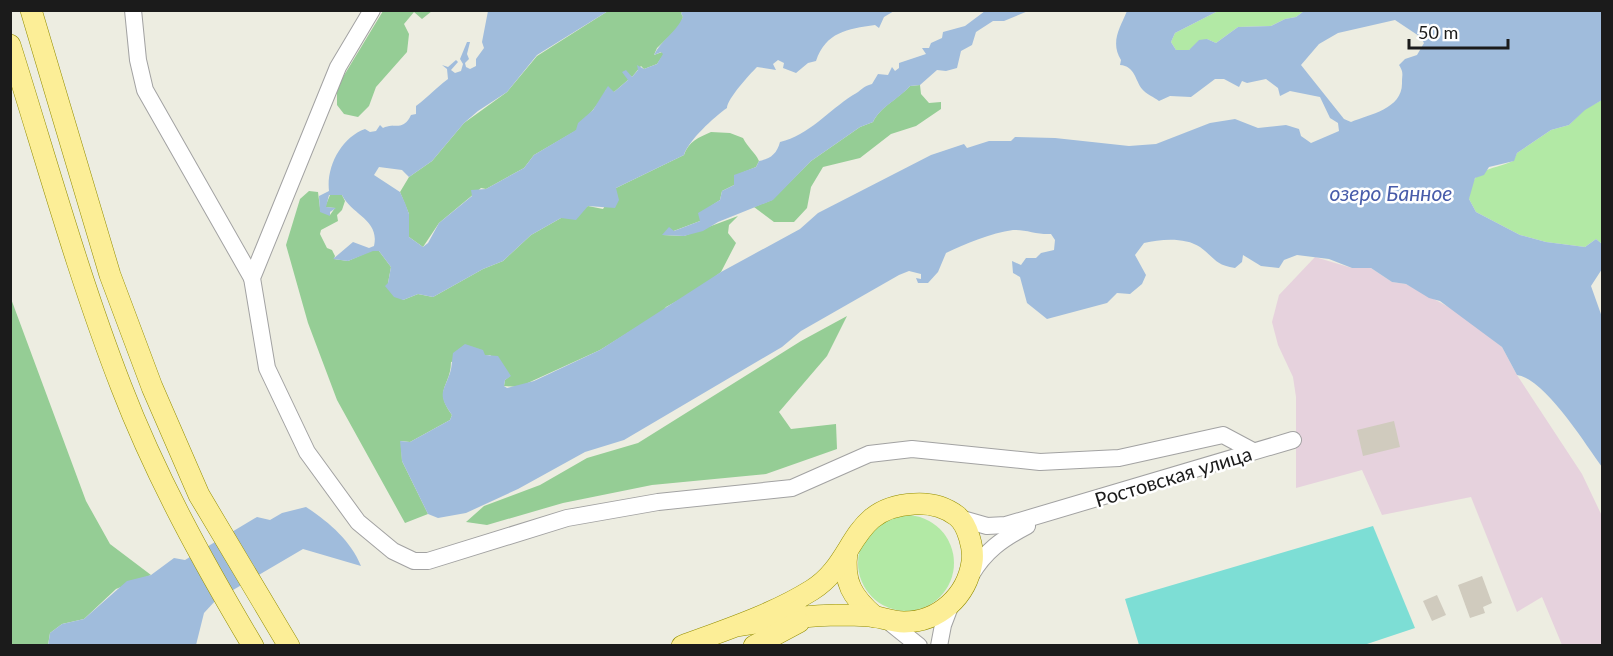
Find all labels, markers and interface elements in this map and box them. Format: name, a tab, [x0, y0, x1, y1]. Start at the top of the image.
scale bar	[1409, 12, 1508, 50]
text: 50 m	[1418, 21, 1458, 43]
water label: озеро Банное	[1330, 180, 1452, 205]
street label: Ростовская улица	[1092, 441, 1254, 511]

